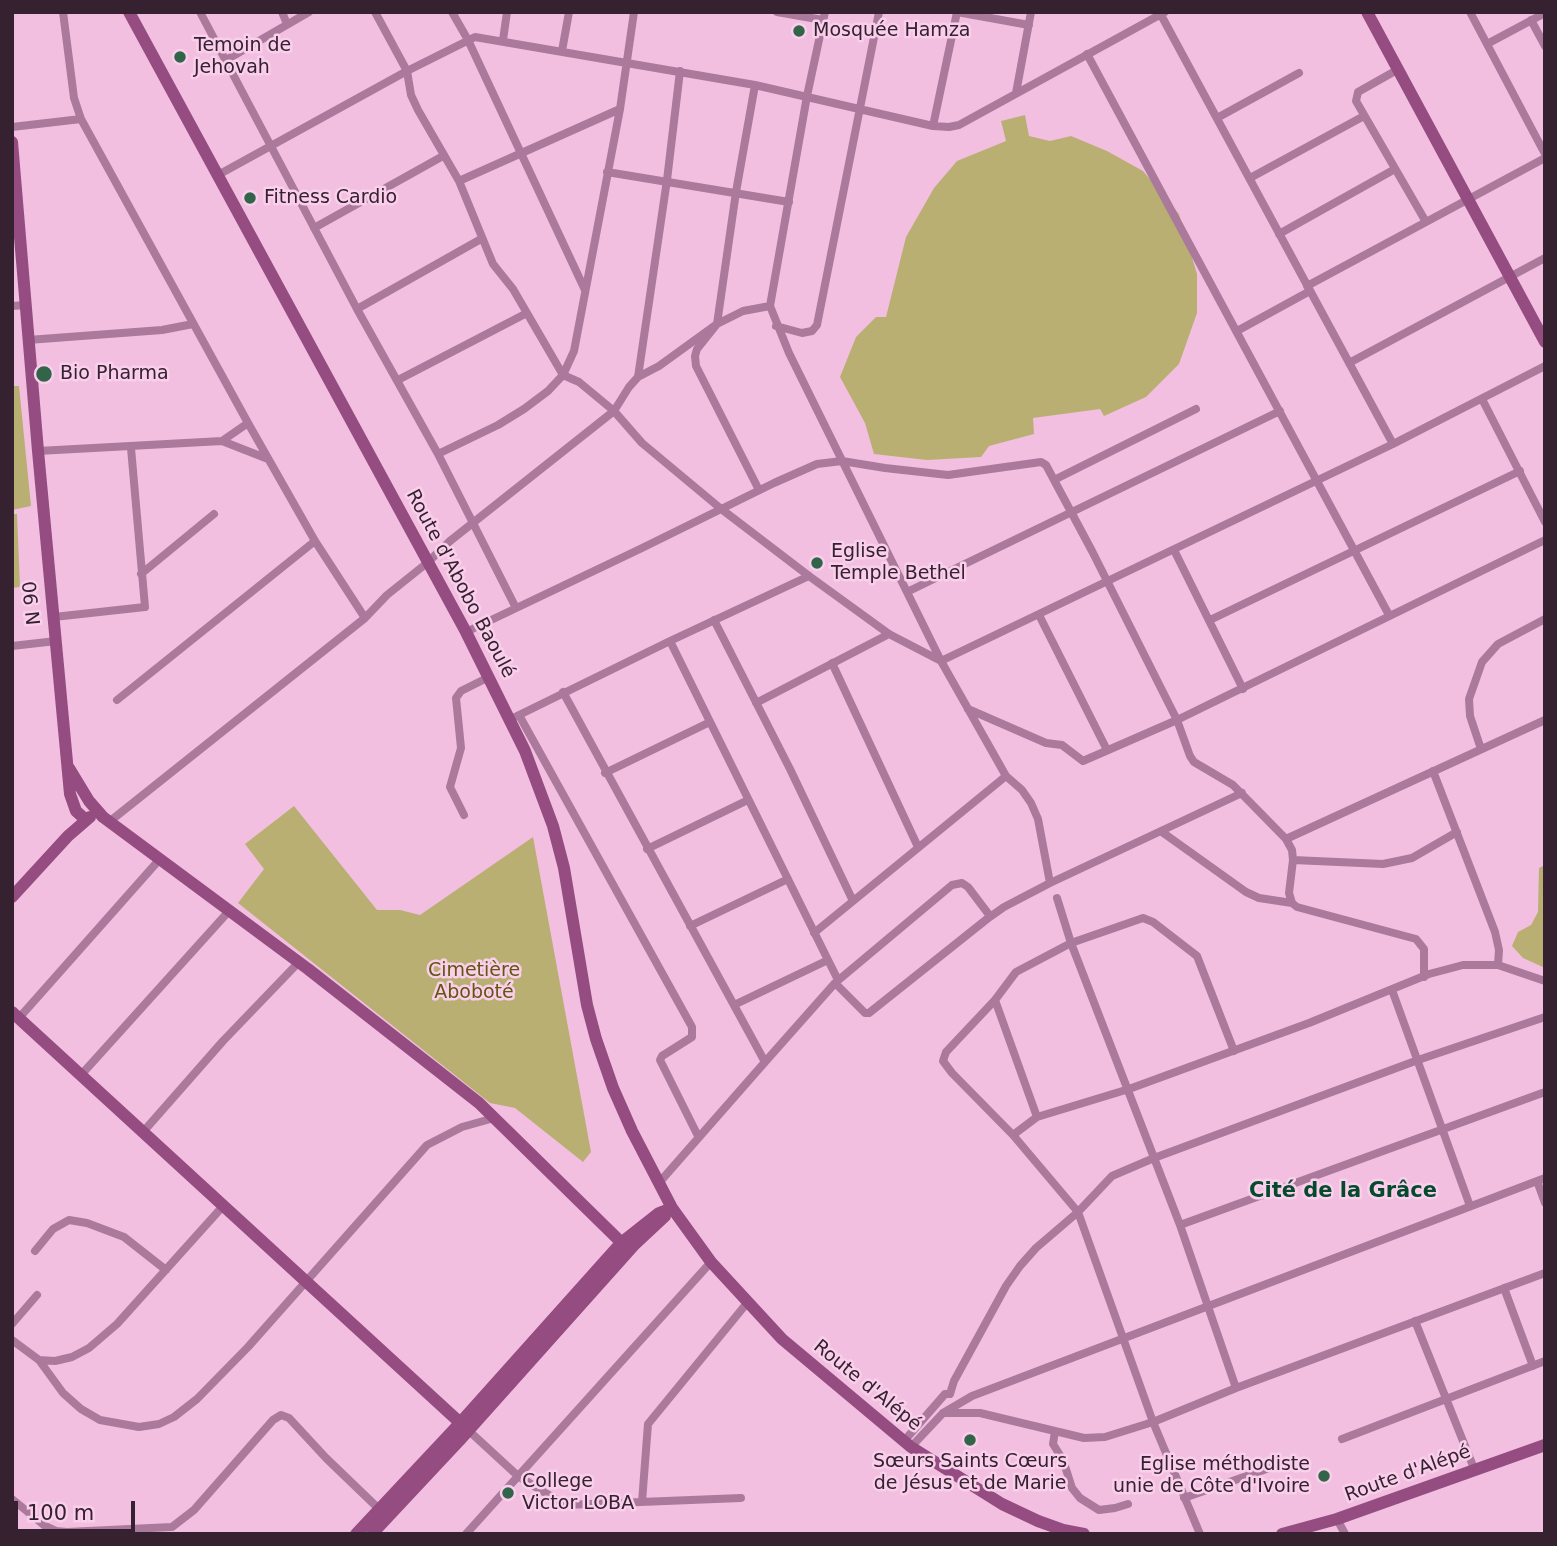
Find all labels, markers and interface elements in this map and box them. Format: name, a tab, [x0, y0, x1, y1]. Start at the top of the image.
place label: Mosquée Hamza	[813, 20, 970, 42]
marker: Mosquée Hamza	[791, 23, 807, 39]
place label: Temoin de Jehovah	[194, 35, 291, 79]
marker: Temoin de Jehovah	[172, 49, 188, 65]
place label: Fitness Cardio	[264, 187, 397, 209]
marker: Fitness Cardio	[242, 190, 258, 206]
place label: Bio Pharma	[60, 363, 169, 385]
marker: Bio Pharma	[34, 364, 54, 384]
street label: Route d'Abobo Baoulé	[401, 486, 519, 682]
place label: Eglise Temple Bethel	[831, 541, 966, 585]
marker: Eglise Temple Bethel	[809, 555, 825, 571]
street label: N 90	[19, 580, 47, 626]
park label: Cimetière Aboboté	[428, 960, 520, 1004]
district label: Cité de la Grâce	[1249, 1179, 1437, 1205]
street label: Route d'Alépé	[808, 1336, 926, 1436]
marker: Sœurs Saints Cœurs de Jésus et de Marie	[962, 1432, 978, 1448]
street label: Route d'Alépé	[1342, 1441, 1474, 1507]
place label: Sœurs Saints Cœurs de Jésus et de Marie	[873, 1451, 1067, 1495]
place label: Eglise méthodiste unie de Côte d'Ivoire	[1113, 1454, 1310, 1498]
marker: Eglise méthodiste unie de Côte d'Ivoire	[1316, 1468, 1332, 1484]
place label: College Victor LOBA	[522, 1471, 634, 1515]
marker: College Victor LOBA	[500, 1485, 516, 1501]
scale bar	[18, 1486, 138, 1530]
text: 100 m	[27, 1501, 94, 1525]

